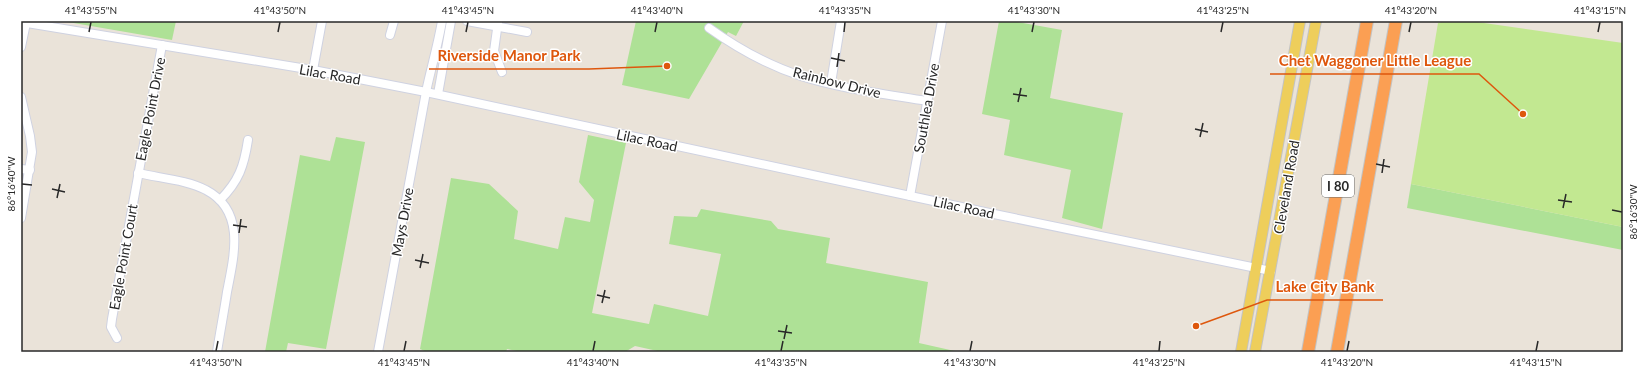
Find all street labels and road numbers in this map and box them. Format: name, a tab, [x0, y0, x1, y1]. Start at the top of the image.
street label: Eagle Point Drive	[132, 56, 168, 162]
street label: Lilac Road	[298, 60, 362, 88]
street label: Southlea Drive	[910, 62, 942, 154]
street label: Rainbow Drive	[791, 63, 883, 101]
street label: Lilac Road	[615, 125, 679, 155]
street label: Cleveland Road	[1269, 139, 1303, 235]
road number: I 80	[1322, 175, 1354, 197]
street label: Mays Drive	[388, 186, 416, 258]
street label: Lilac Road	[932, 192, 996, 222]
street label: Eagle Point Court	[105, 203, 141, 311]

